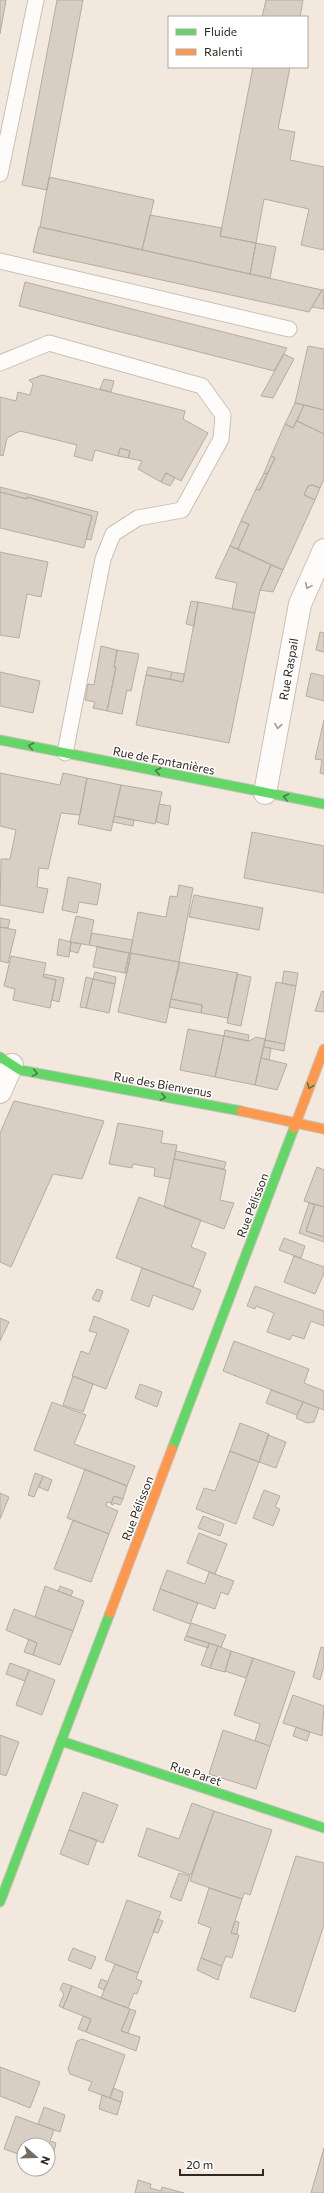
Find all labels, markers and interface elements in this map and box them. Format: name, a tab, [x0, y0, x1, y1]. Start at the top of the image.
legend	[168, 16, 308, 68]
text: Fluide	[204, 24, 237, 38]
text: Ralenti	[204, 44, 243, 58]
one-way arrow	[305, 581, 313, 589]
street label: Rue Raspail	[276, 637, 300, 701]
one-way arrow	[274, 723, 283, 729]
one-way arrow	[28, 743, 34, 751]
street label: Rue de Fontanières	[112, 743, 216, 777]
one-way arrow	[155, 768, 161, 776]
one-way arrow	[282, 794, 289, 802]
one-way arrow	[32, 1068, 38, 1077]
street label: Rue des Bienvenus	[113, 1068, 213, 1100]
one-way arrow	[307, 1082, 315, 1089]
one-way arrow	[160, 1092, 166, 1100]
street label: Rue Pélisson	[233, 1171, 271, 1239]
street label: Rue Pélisson	[118, 1474, 156, 1542]
street label: Rue Paret	[169, 1758, 223, 1788]
north arrow	[16, 2137, 56, 2177]
scale bar	[180, 2151, 263, 2177]
text: N	[38, 2154, 53, 2167]
text: 20 m	[186, 2157, 213, 2171]

